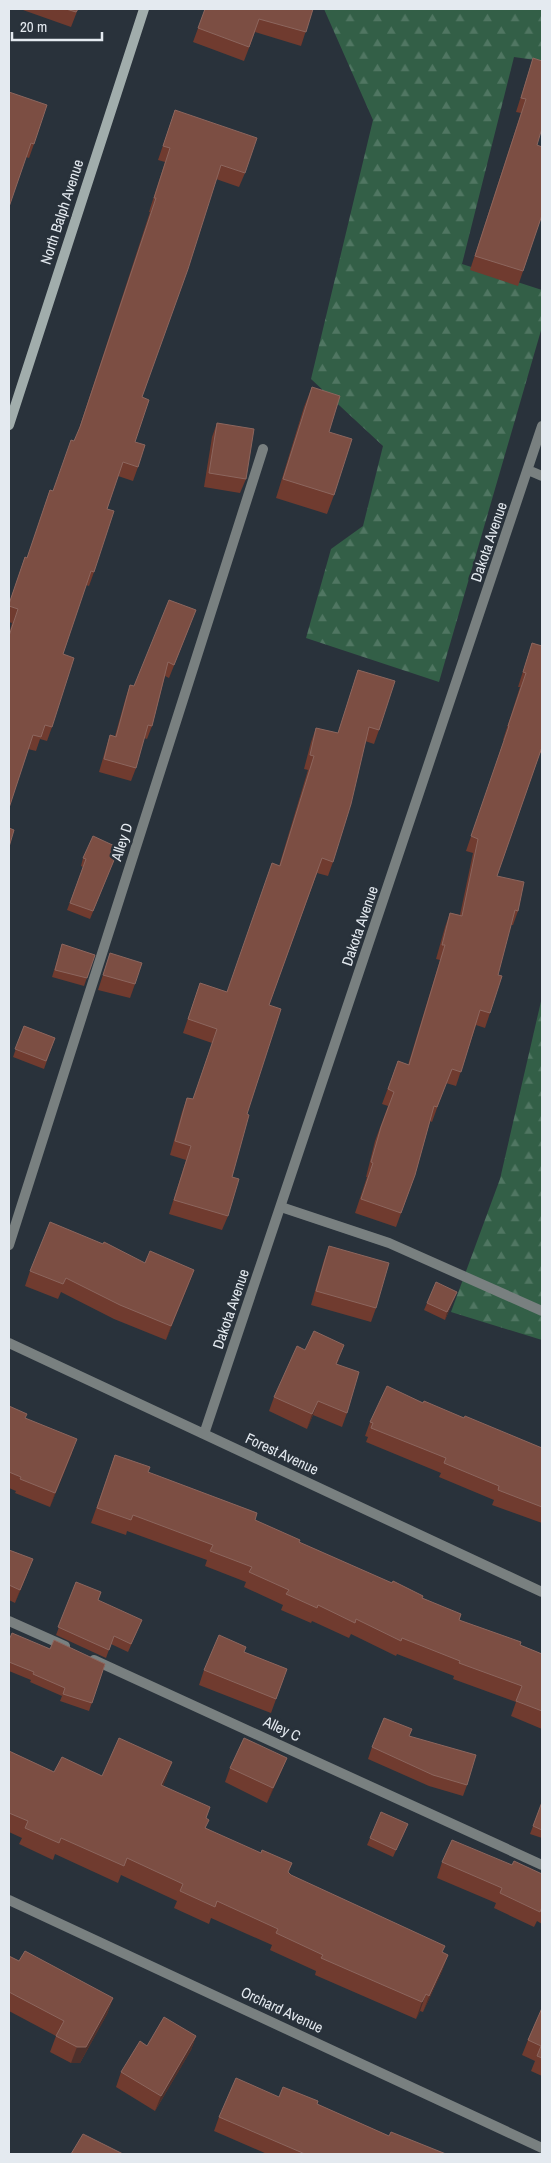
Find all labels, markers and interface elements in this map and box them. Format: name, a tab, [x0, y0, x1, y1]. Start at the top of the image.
scale bar	[12, 10, 102, 42]
text: 20 m	[20, 16, 47, 37]
street label: North Balph Avenue	[35, 157, 88, 267]
street label: Dakota Avenue	[465, 499, 512, 585]
street label: Alley D	[105, 820, 138, 865]
street label: Dakota Avenue	[336, 883, 383, 969]
street label: Dakota Avenue	[207, 1266, 254, 1352]
street label: Forest Avenue	[242, 1427, 322, 1480]
street label: Alley C	[259, 1710, 304, 1746]
street label: Orchard Avenue	[238, 1981, 327, 2038]

